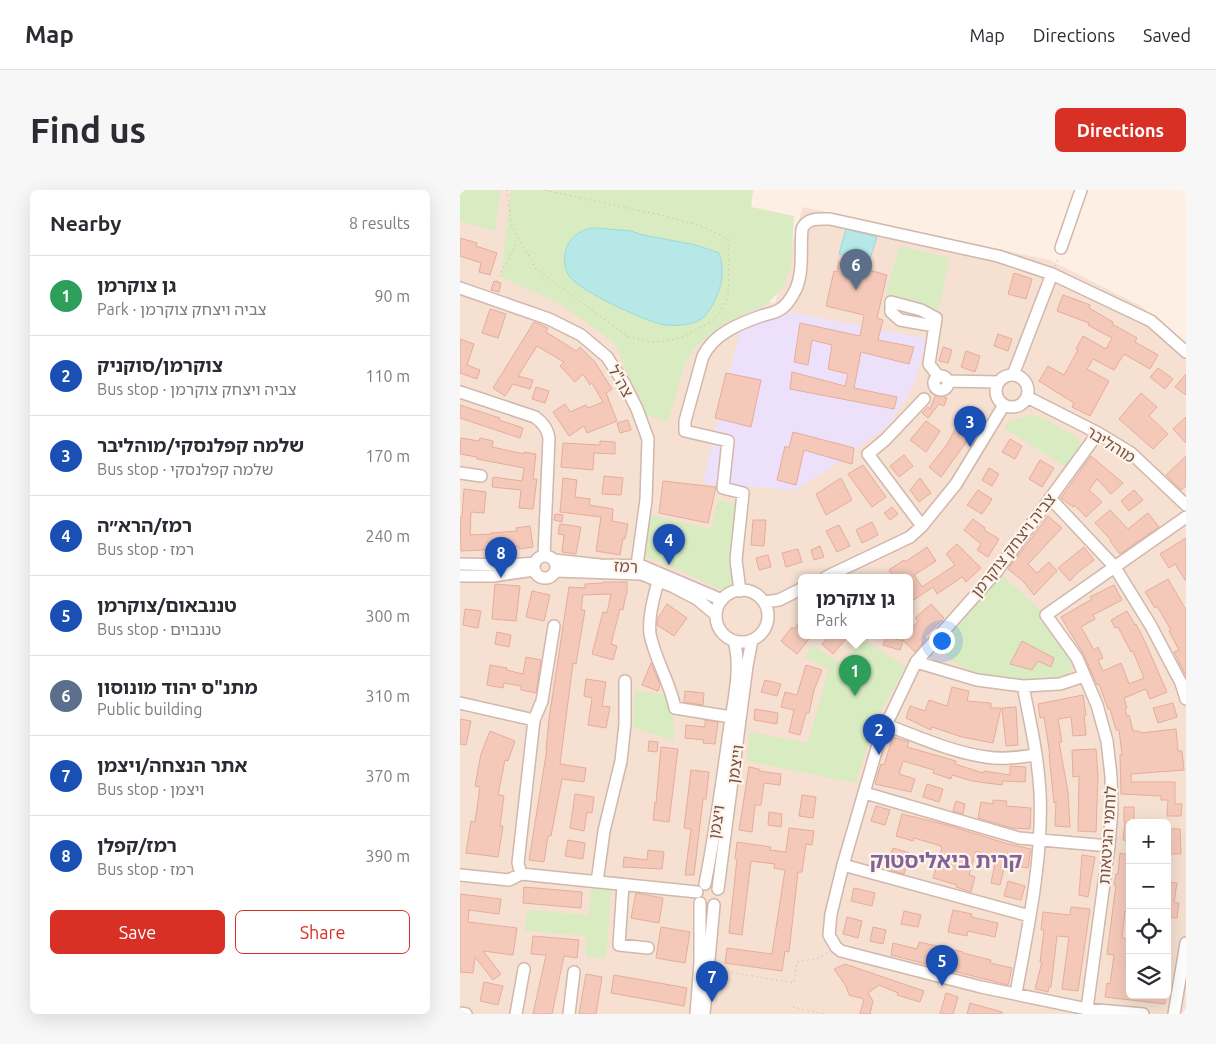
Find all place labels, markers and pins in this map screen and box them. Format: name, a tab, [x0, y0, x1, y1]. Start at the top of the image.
pin: 6	[840, 249, 872, 290]
pin: 3	[954, 406, 986, 447]
pin: 4	[653, 524, 685, 565]
pin: 8	[485, 537, 517, 578]
pin: 1	[839, 655, 871, 696]
pin: 2	[863, 714, 895, 755]
pin: 5	[926, 945, 958, 986]
pin: 7	[696, 961, 728, 1002]

